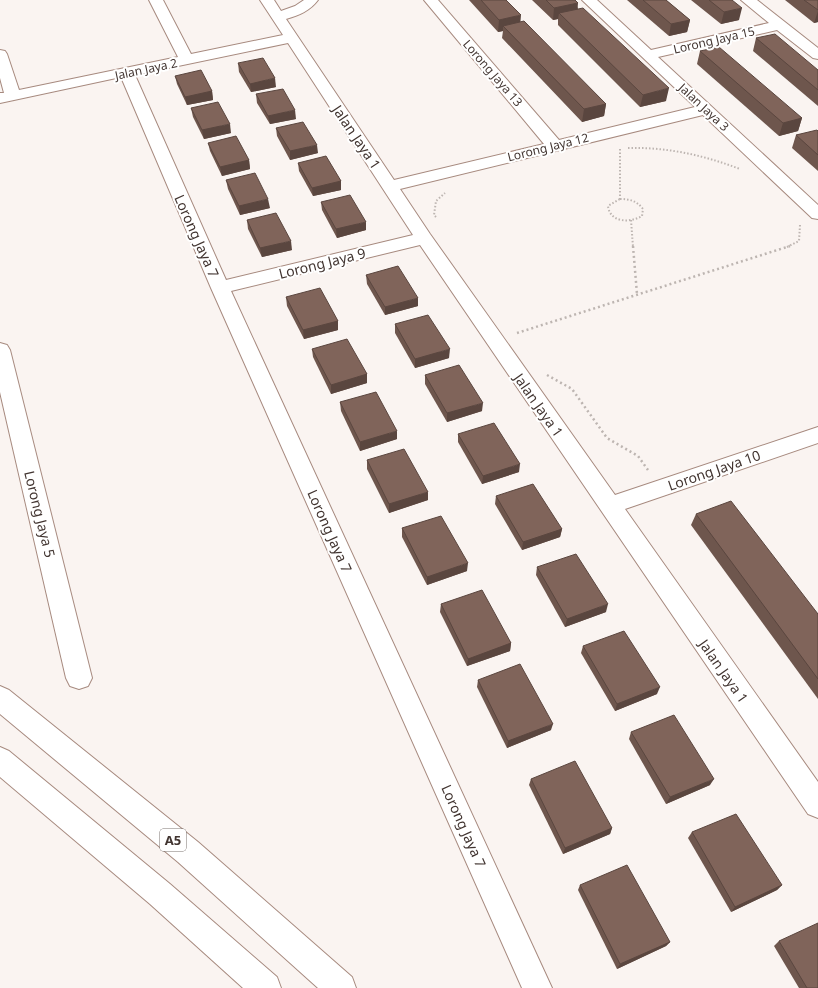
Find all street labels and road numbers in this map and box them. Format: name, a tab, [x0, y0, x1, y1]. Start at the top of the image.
street label: Lorong Jaya 15	[672, 22, 757, 58]
street label: Lorong Jaya 13	[459, 36, 527, 110]
street label: Jalan Jaya 2	[112, 54, 179, 84]
street label: Jalan Jaya 3	[674, 79, 733, 135]
street label: Jalan Jaya 1	[327, 99, 386, 173]
street label: Lorong Jaya 12	[506, 129, 591, 165]
street label: Lorong Jaya 7	[170, 191, 224, 281]
street label: Lorong Jaya 9	[277, 243, 367, 283]
street label: Jalan Jaya 1	[509, 368, 568, 441]
street label: Lorong Jaya 10	[665, 445, 763, 495]
street label: Lorong Jaya 5	[20, 469, 60, 559]
street label: Lorong Jaya 7	[303, 486, 357, 576]
street label: Jalan Jaya 1	[694, 634, 753, 707]
street label: Lorong Jaya 7	[437, 781, 491, 871]
road number: A5	[160, 829, 186, 851]

